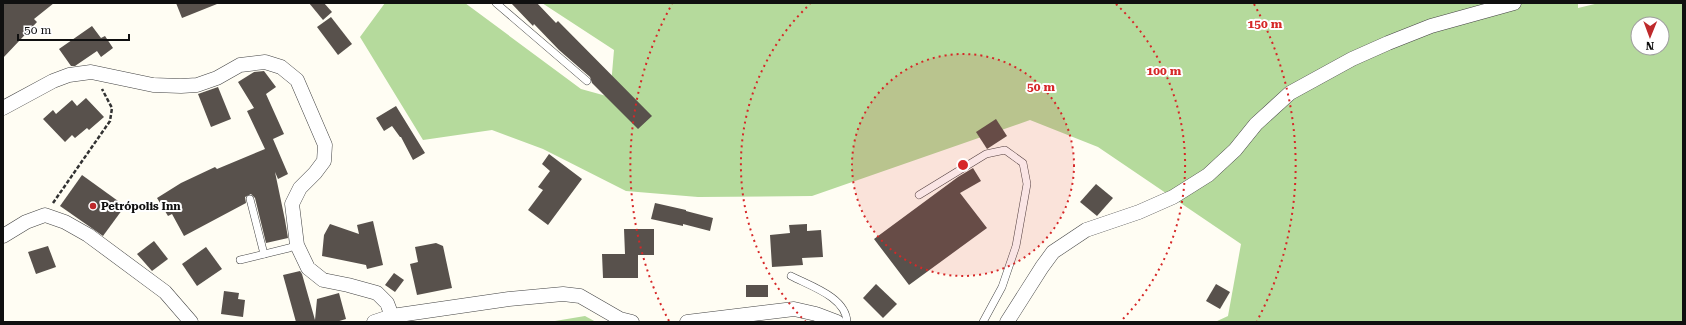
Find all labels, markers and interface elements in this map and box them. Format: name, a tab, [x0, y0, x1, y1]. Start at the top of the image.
scale bar	[18, 16, 129, 42]
north arrow	[1630, 16, 1670, 56]
text: 150 m	[1248, 17, 1283, 31]
text: 50 m	[24, 23, 51, 37]
text: N	[1645, 39, 1654, 52]
text: 100 m	[1147, 64, 1182, 78]
text: 50 m	[1027, 80, 1055, 94]
centre of rings	[956, 158, 970, 172]
place label: Petrópolis Inn	[101, 200, 181, 213]
marker: Petrópolis Inn	[88, 201, 98, 211]

